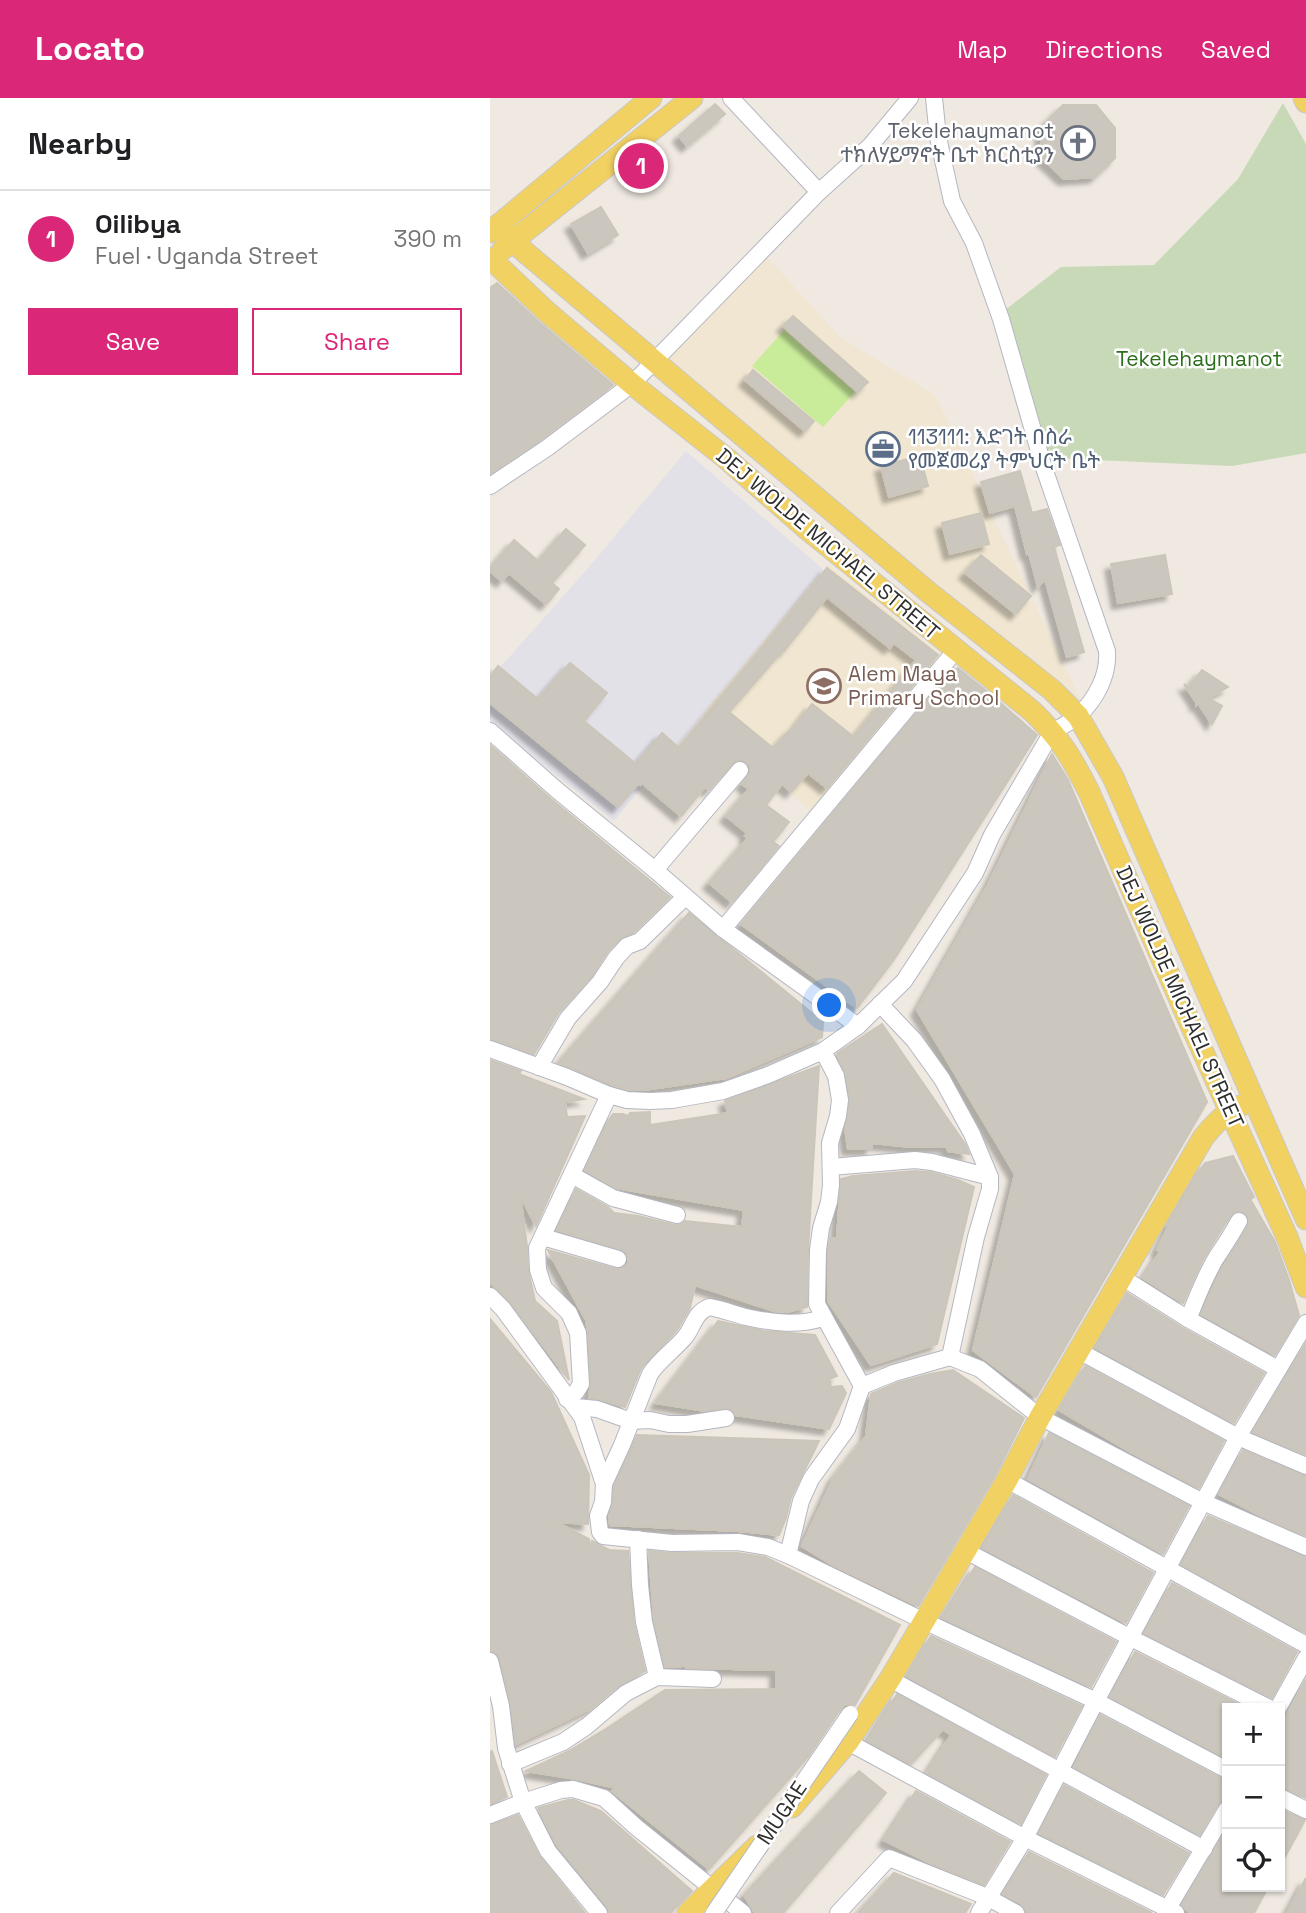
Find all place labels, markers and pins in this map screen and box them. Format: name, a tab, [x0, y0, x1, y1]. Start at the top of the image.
place label: Tekelehaymanot ተክለሃይማኖት ቤተ ክርስቲያን	[841, 117, 1054, 168]
church icon: Tekelehaymanot ተክለሃይማኖት ቤተ ክርስቲያን	[1059, 124, 1097, 162]
pin: 1	[618, 140, 664, 192]
place label: 113111: እድገት በስራ የመጀመሪያ ትምህርት ቤት	[908, 423, 1101, 474]
office icon: 113111: እድገት በስራ የመጀመሪያ ትምህርት ቤት	[864, 430, 902, 468]
place label: Alem Maya Primary School	[848, 660, 999, 711]
school or university icon: Alem Maya Primary School	[805, 667, 843, 705]

